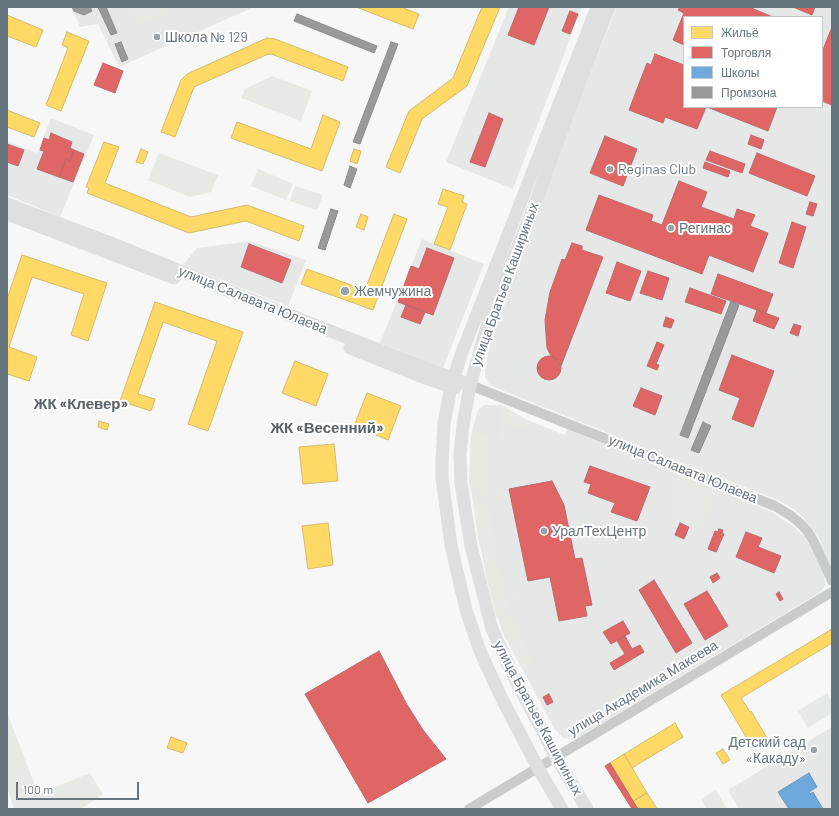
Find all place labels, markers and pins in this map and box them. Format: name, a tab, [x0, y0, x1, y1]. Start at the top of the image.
place label: Школа № 129	[165, 29, 248, 45]
marker: Школа № 129	[152, 32, 162, 42]
place label: Reginas Club	[618, 161, 696, 177]
marker: Reginas Club	[605, 164, 615, 174]
place label: Регинас	[679, 220, 731, 236]
marker: Регинас	[666, 223, 676, 233]
place label: Жемчужина	[354, 283, 431, 299]
marker: Жемчужина	[339, 285, 351, 297]
place label: УралТехЦентр	[552, 523, 646, 539]
marker: УралТехЦентр	[539, 526, 549, 536]
place label: Детский сад «Какаду»	[728, 734, 806, 766]
marker: Детский сад «Какаду»	[809, 745, 819, 755]

